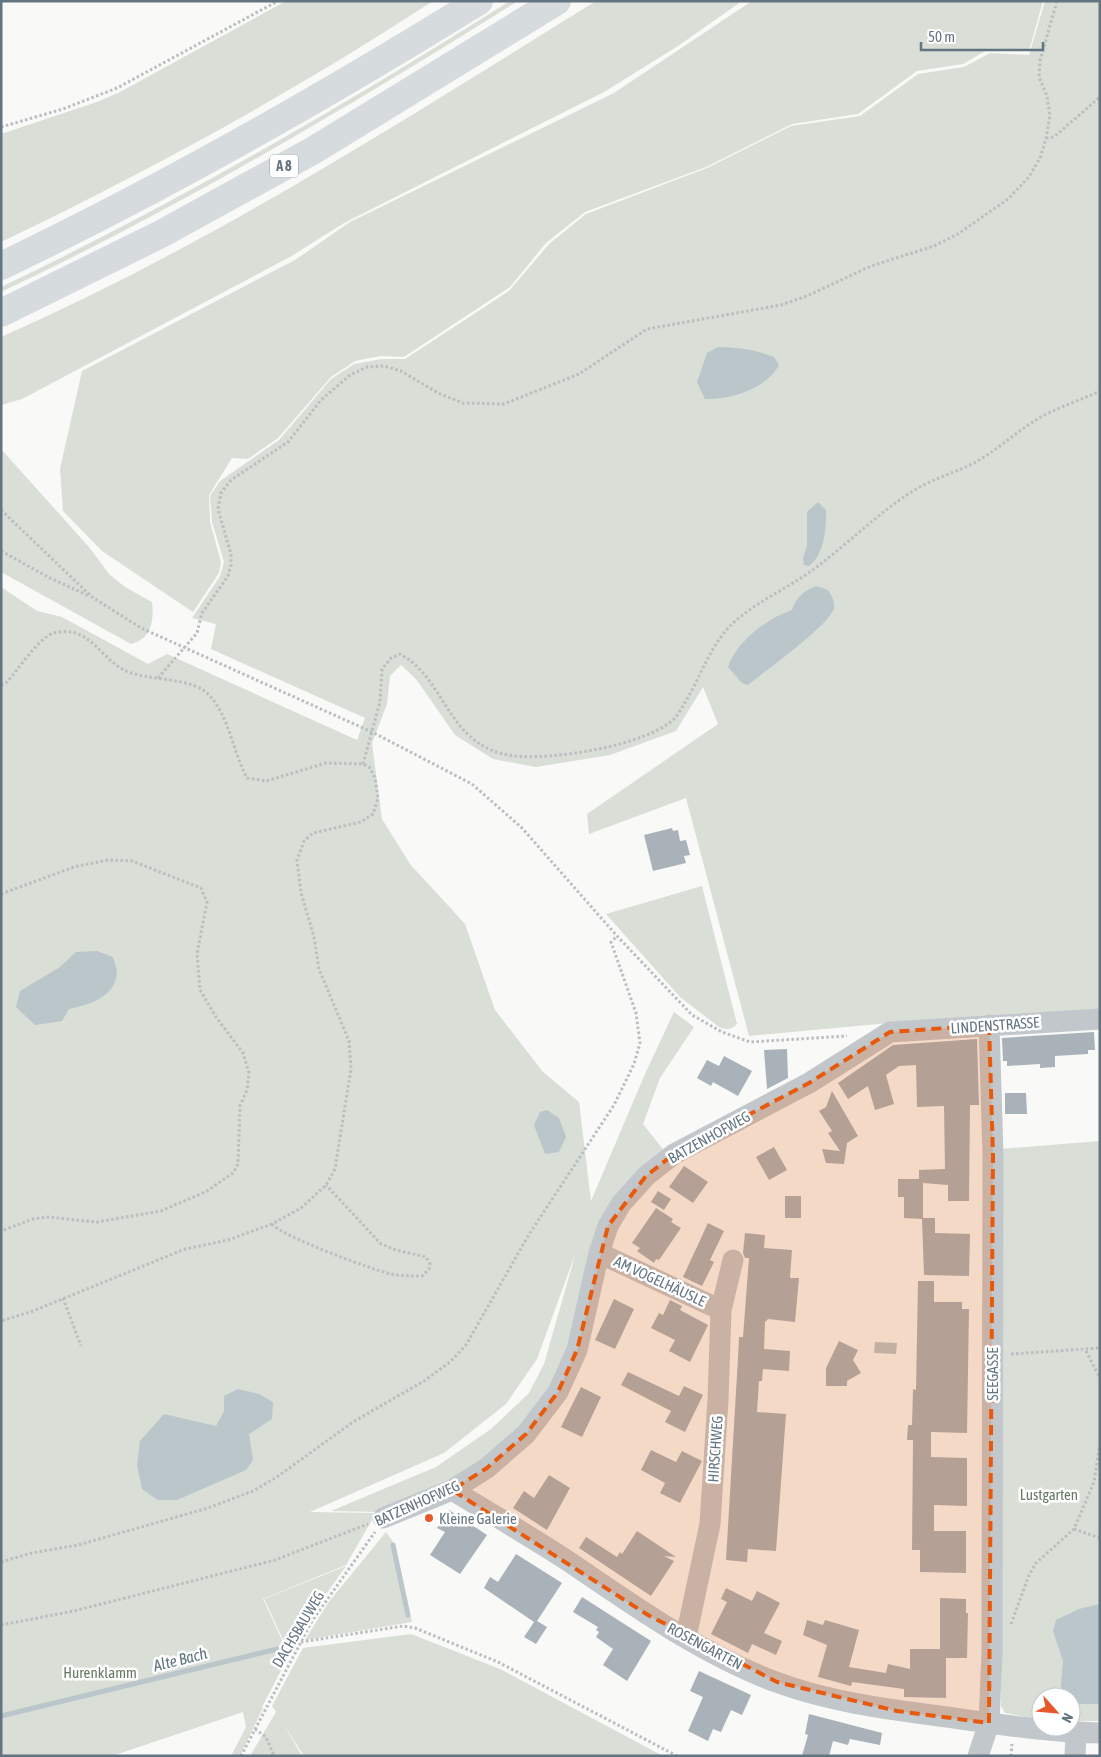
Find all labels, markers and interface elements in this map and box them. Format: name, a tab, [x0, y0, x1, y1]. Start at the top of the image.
scale bar	[921, 20, 1044, 52]
text: 50 m	[928, 28, 955, 45]
road number: A 8	[270, 154, 298, 178]
street label: LINDENSTRASSE	[950, 1013, 1041, 1037]
street label: BATZENHOFWEG	[665, 1107, 753, 1167]
street label: AM VOGELHÄUSLE	[612, 1252, 709, 1310]
street label: SEEGASSE	[984, 1347, 1001, 1401]
street label: HIRSCHWEG	[704, 1415, 726, 1483]
street label: BATZENHOFWEG	[372, 1477, 462, 1529]
park label: Lustgarten	[1020, 1486, 1078, 1503]
place label: Kleine Galerie	[439, 1510, 517, 1527]
marker: Kleine Galerie	[423, 1512, 435, 1524]
street label: DACHSBAUWEG	[269, 1588, 327, 1670]
street label: ROSENGARTEN	[665, 1619, 745, 1673]
water label: Alte Bach	[150, 1644, 209, 1675]
park label: Hurenklamm	[63, 1664, 137, 1681]
north arrow	[1031, 1687, 1081, 1737]
text: N	[1059, 1711, 1077, 1725]

